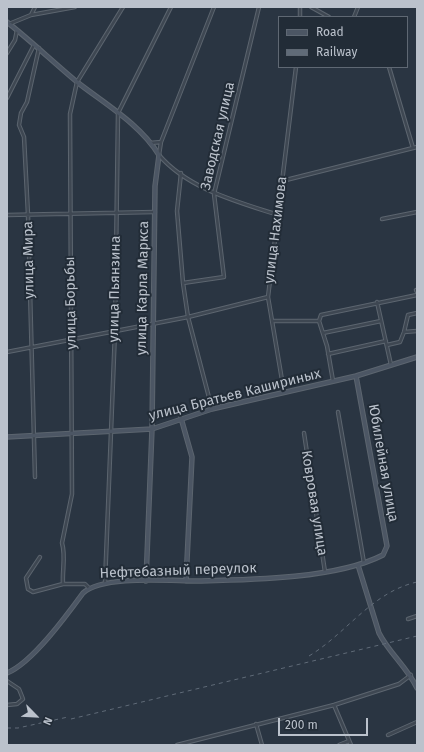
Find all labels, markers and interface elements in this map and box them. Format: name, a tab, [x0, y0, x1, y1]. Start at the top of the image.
legend	[278, 16, 408, 68]
text: Road	[316, 25, 344, 39]
text: Railway	[316, 45, 357, 59]
street label: Заводская улица	[197, 80, 239, 192]
street label: улица Нахимова	[261, 175, 291, 285]
street label: улица Мира	[20, 221, 38, 299]
street label: улица Карла Маркса	[133, 221, 153, 355]
street label: улица Пьянзина	[106, 236, 124, 342]
street label: улица Борьбы	[62, 256, 80, 350]
street label: улица Братьев Кашириных	[147, 366, 323, 424]
street label: Юбилейная улица	[364, 403, 402, 523]
street label: Ковровая улица	[297, 449, 331, 557]
street label: Нефтебазный переулок	[99, 560, 257, 582]
north arrow	[16, 696, 56, 736]
scale bar	[280, 710, 370, 736]
text: N	[40, 715, 55, 727]
text: 200 m	[285, 718, 318, 732]

